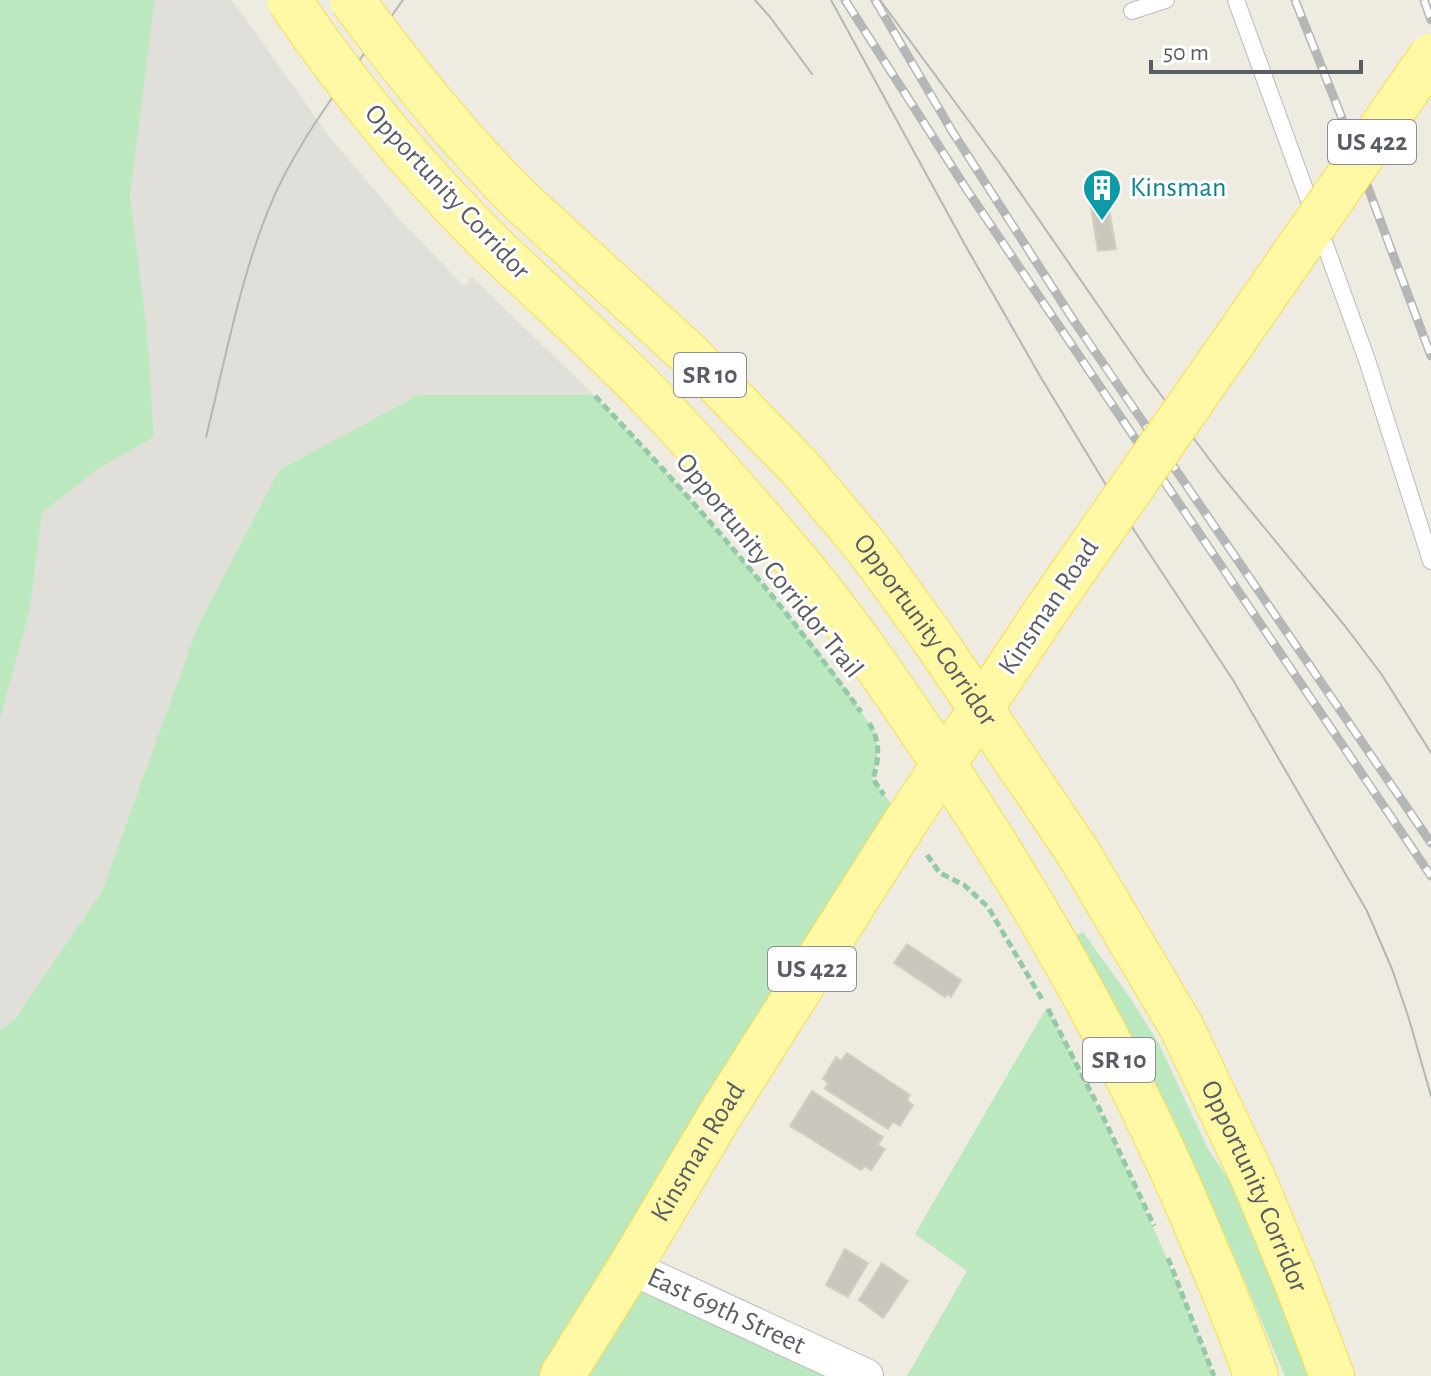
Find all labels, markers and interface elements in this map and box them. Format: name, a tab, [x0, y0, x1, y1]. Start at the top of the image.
scale bar	[1151, 24, 1361, 74]
text: 50 m	[1163, 41, 1209, 65]
street label: Opportunity Corridor	[359, 99, 535, 285]
road number: US 422	[1328, 120, 1416, 164]
building icon: Kinsman	[1081, 167, 1123, 222]
place label: Kinsman	[1130, 174, 1226, 202]
road number: SR 10	[674, 353, 746, 397]
street label: Opportunity Corridor Trail	[670, 448, 868, 684]
street label: Opportunity Corridor	[848, 529, 1002, 731]
street label: Kinsman Road	[994, 534, 1104, 680]
road number: US 422	[768, 947, 856, 991]
road number: SR 10	[1083, 1038, 1155, 1082]
street label: Opportunity Corridor	[1195, 1076, 1313, 1296]
street label: Kinsman Road	[646, 1078, 751, 1227]
street label: East 69th Street	[643, 1263, 809, 1360]

